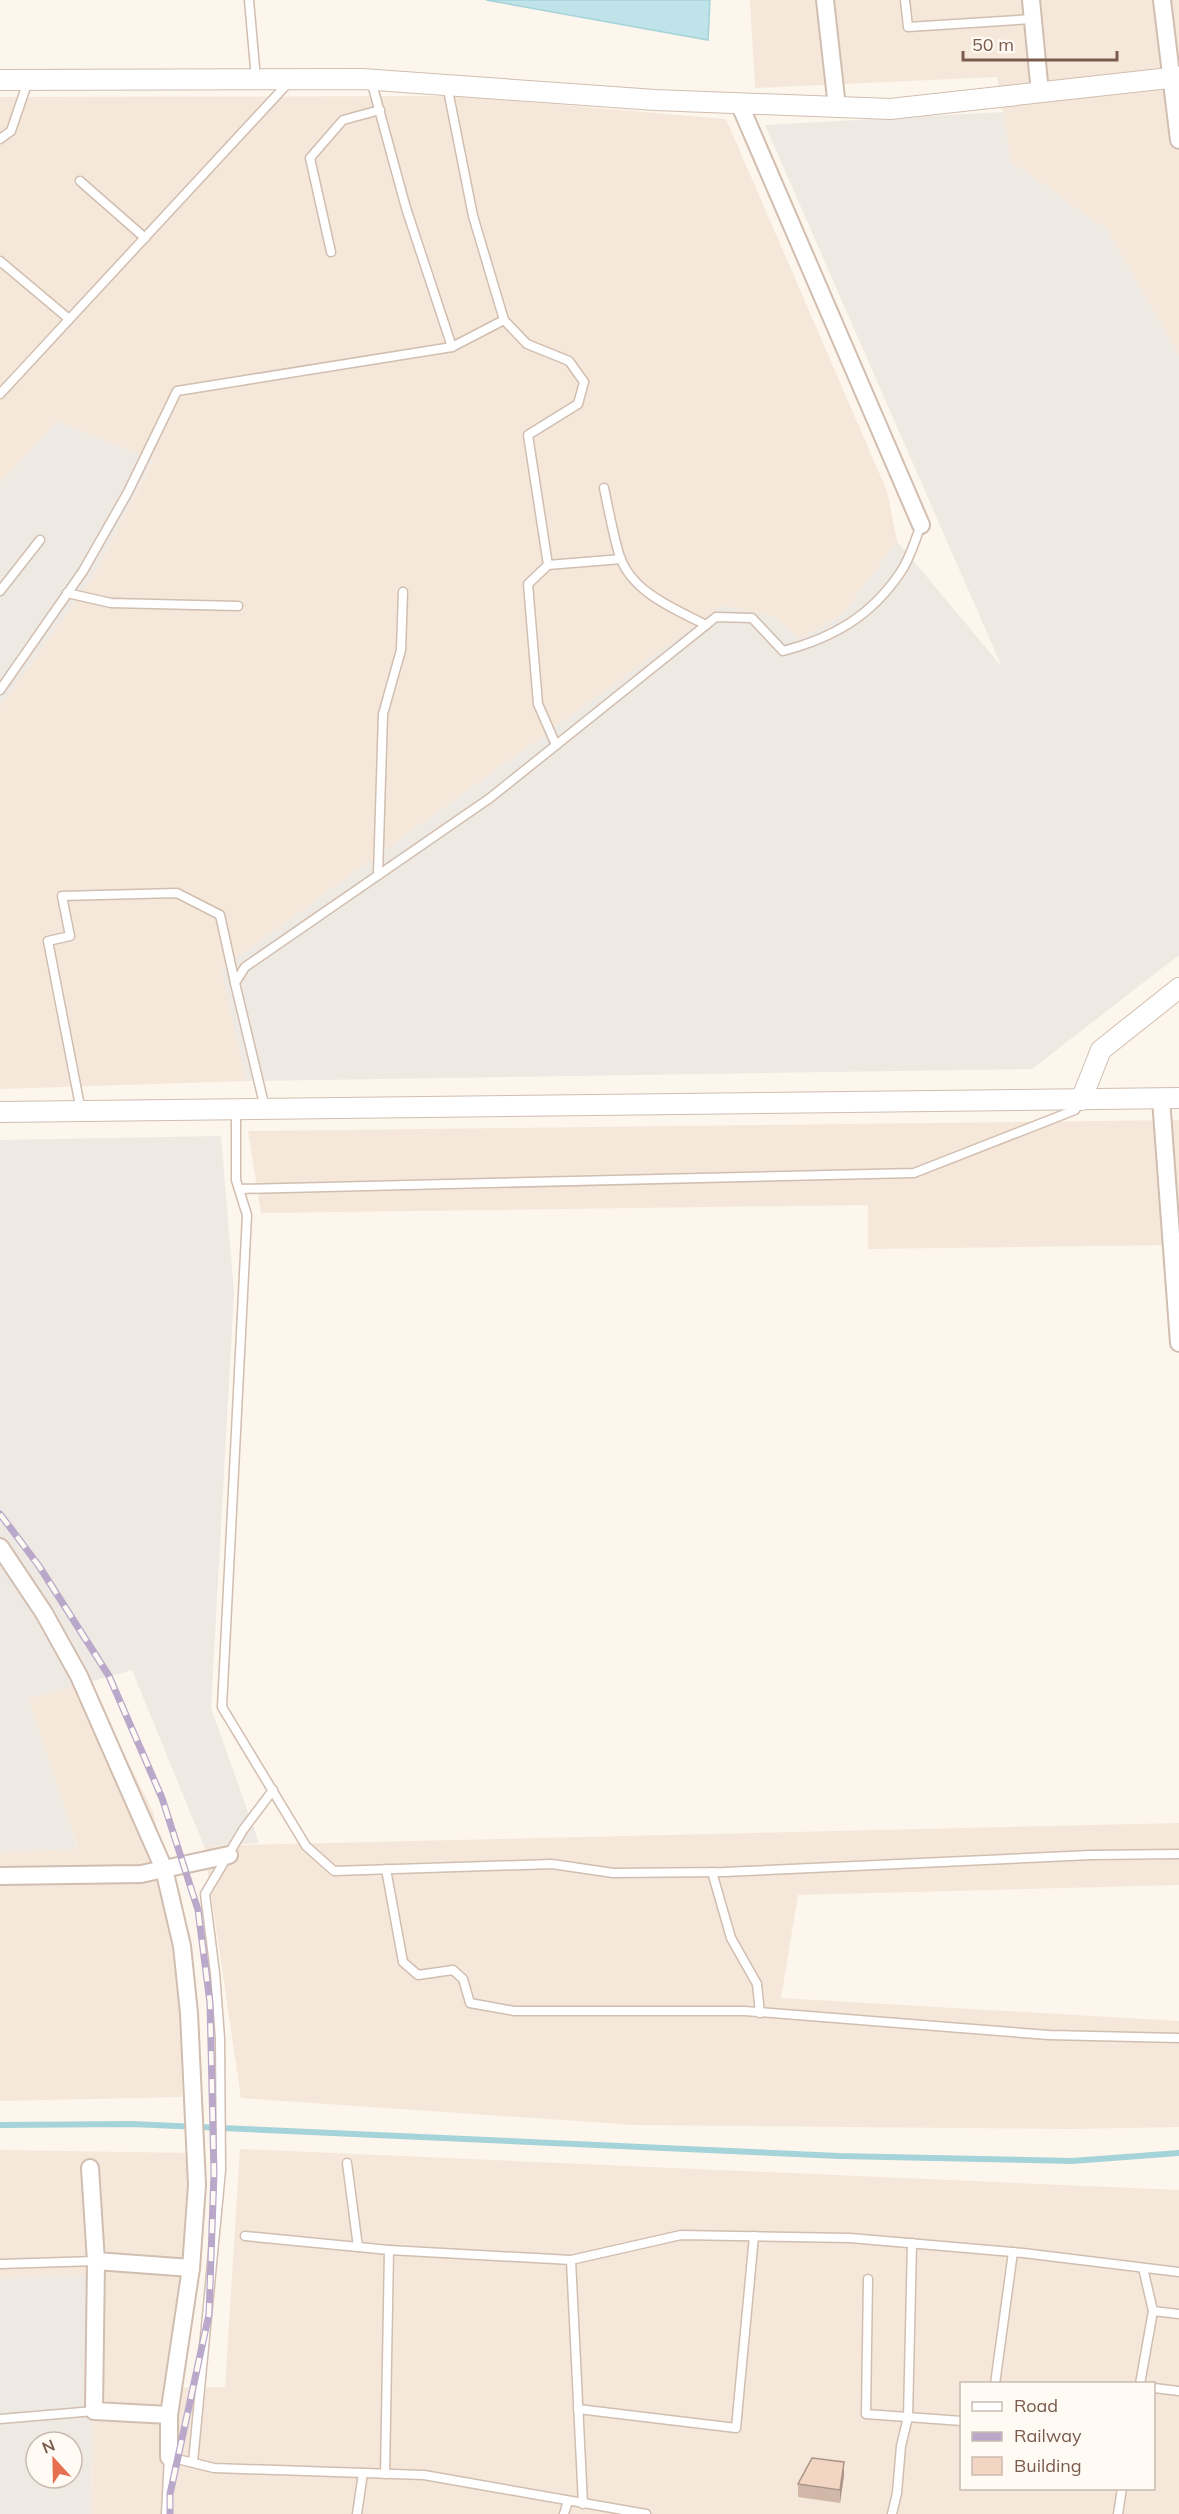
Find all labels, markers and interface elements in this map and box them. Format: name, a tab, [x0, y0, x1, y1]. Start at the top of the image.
scale bar	[963, 24, 1118, 62]
text: 50 m	[972, 33, 1014, 56]
legend	[960, 2382, 1155, 2490]
text: Road	[1014, 2394, 1058, 2417]
text: Railway	[1014, 2424, 1082, 2447]
north arrow	[24, 2430, 84, 2490]
text: N	[39, 2435, 58, 2458]
text: Building	[1014, 2454, 1082, 2477]

